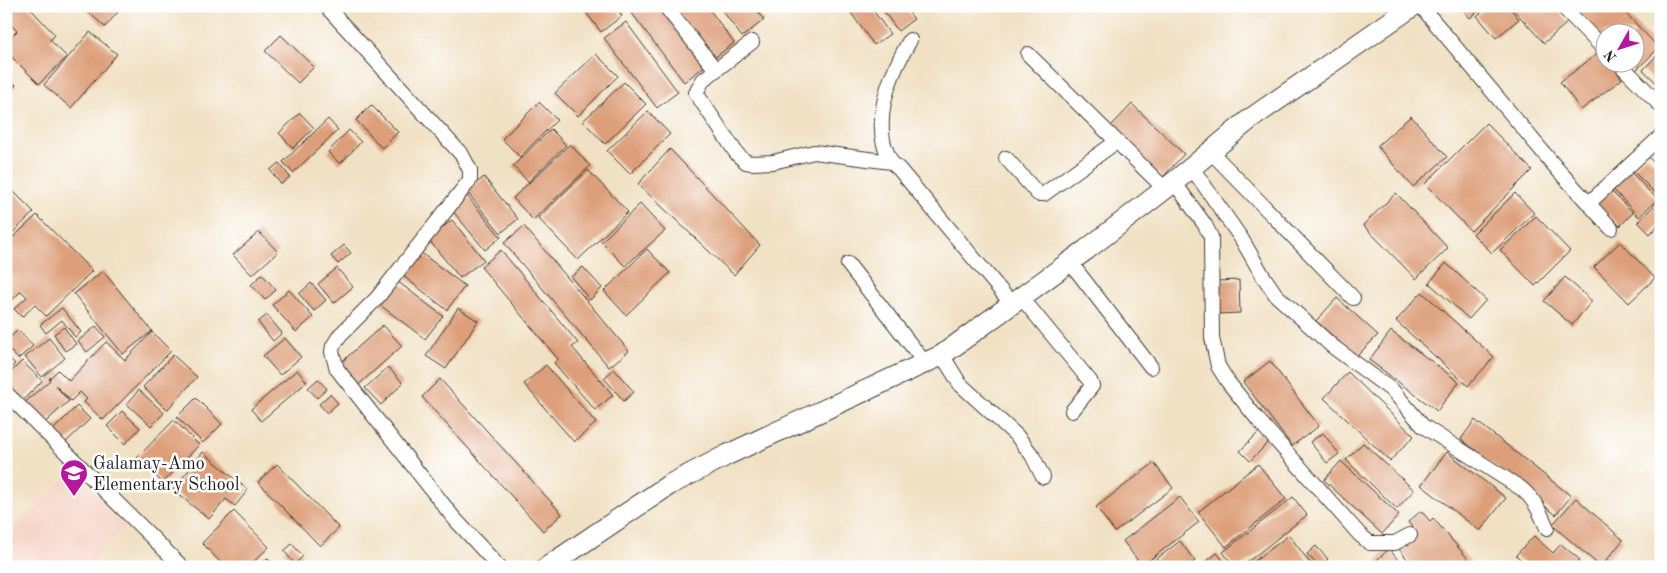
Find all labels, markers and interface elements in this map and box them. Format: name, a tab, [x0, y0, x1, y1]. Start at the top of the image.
north arrow	[1594, 22, 1644, 72]
text: N	[1602, 47, 1619, 64]
place label: Galamay-Amo Elementary School	[93, 455, 240, 494]
school or university icon: Galamay-Amo Elementary School	[59, 458, 89, 497]

